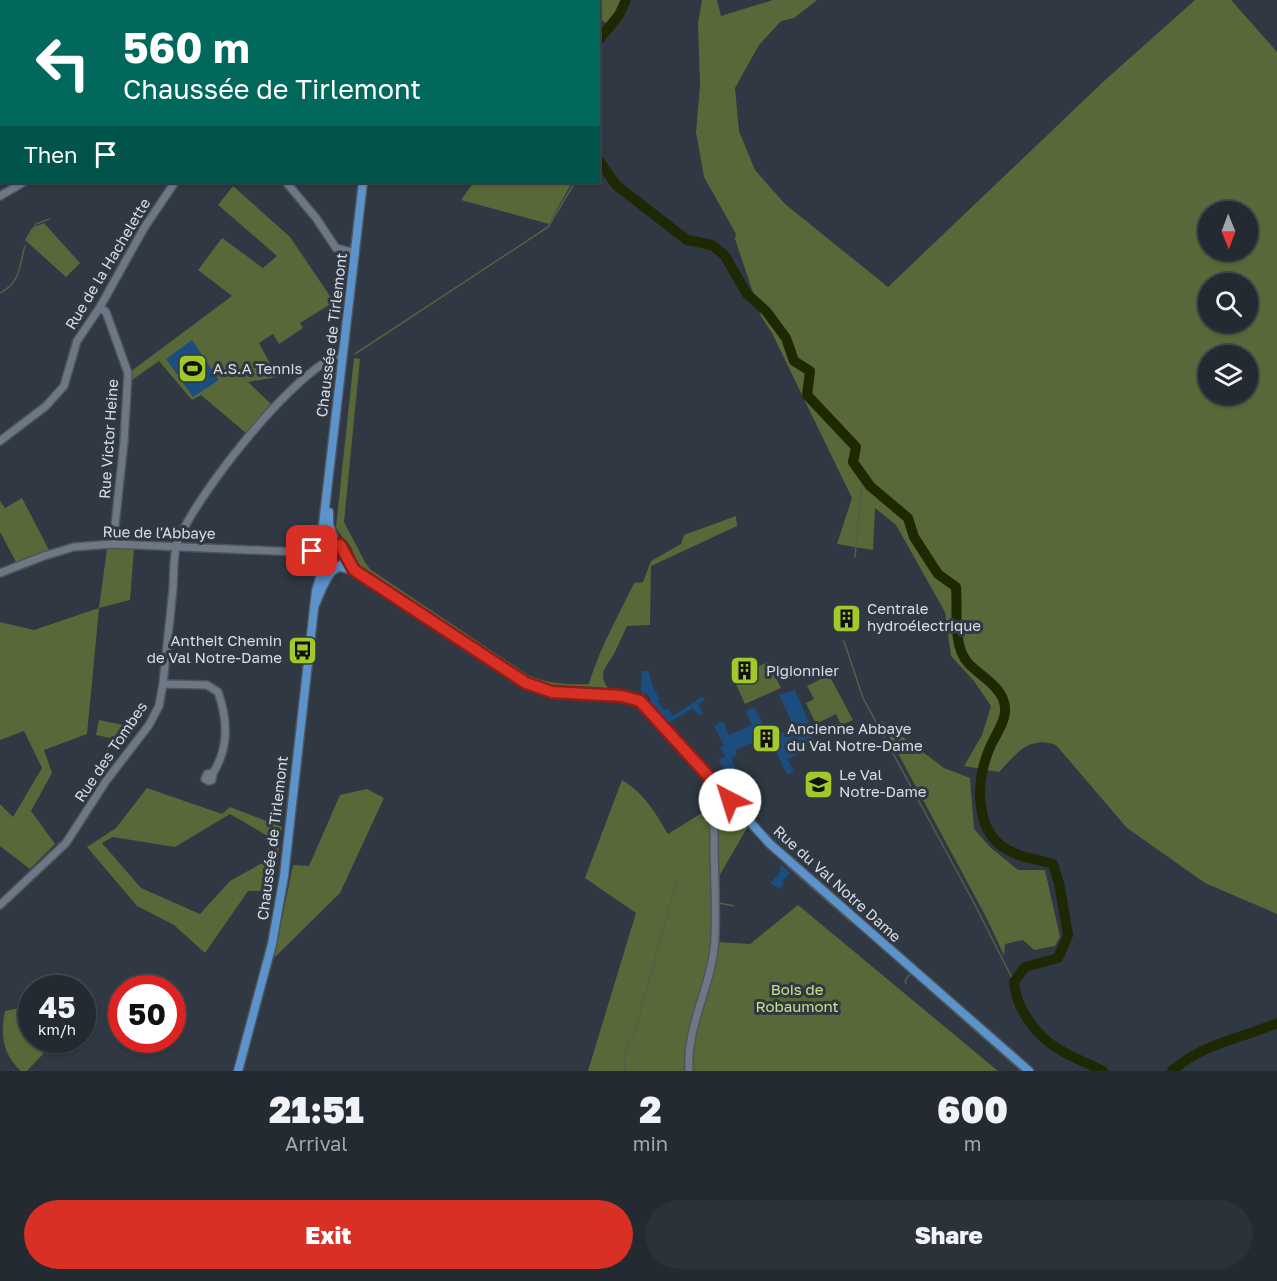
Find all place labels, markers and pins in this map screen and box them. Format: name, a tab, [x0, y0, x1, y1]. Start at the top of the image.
sports icon: A.S.A Tennis	[176, 353, 208, 385]
place label: A.S.A Tennis	[213, 359, 303, 377]
pin	[286, 525, 337, 576]
place label: Centrale hydroélectrique	[867, 599, 981, 634]
building icon: Centrale hydroélectrique	[830, 602, 862, 634]
place label: Antheit Chemin de Val Notre-Dame	[147, 631, 282, 666]
bus stop icon: Antheit Chemin de Val Notre-Dame	[287, 634, 319, 666]
building icon: Pigionnier	[729, 655, 761, 687]
place label: Pigionnier	[766, 661, 839, 679]
place label: Ancienne Abbaye du Val Notre-Dame	[787, 719, 923, 754]
building icon: Ancienne Abbaye du Val Notre-Dame	[750, 722, 782, 754]
place label: Le Val Notre-Dame	[839, 765, 927, 800]
school or university icon: Le Val Notre-Dame	[802, 768, 834, 800]

